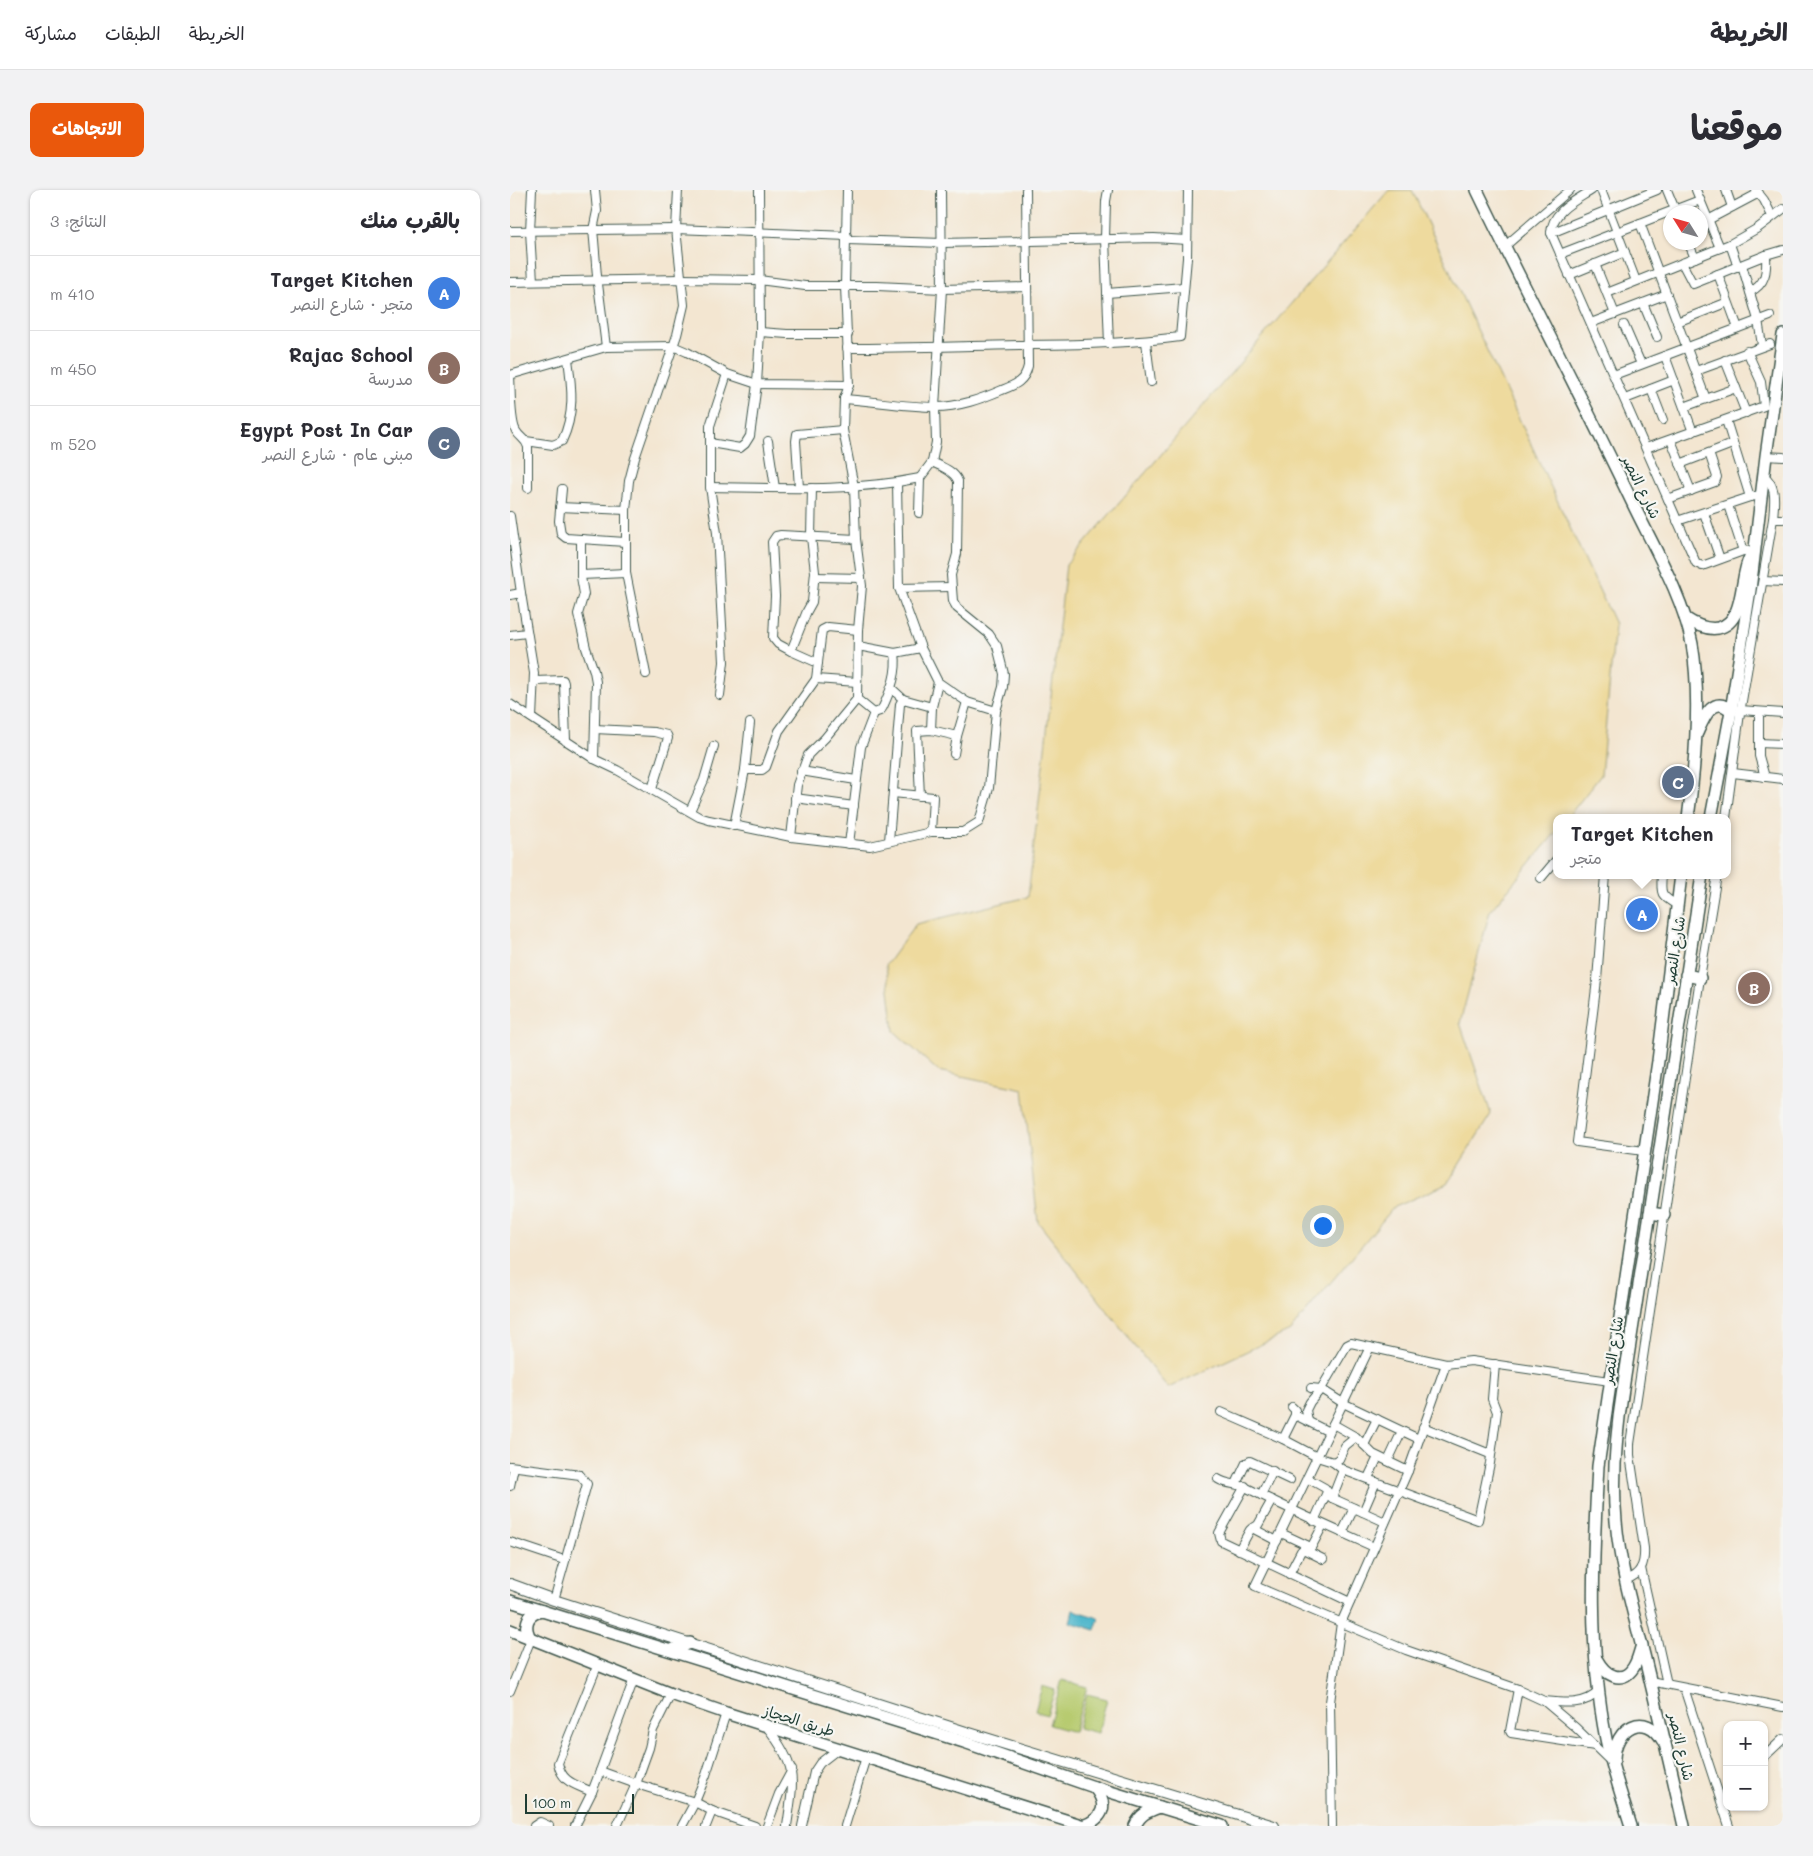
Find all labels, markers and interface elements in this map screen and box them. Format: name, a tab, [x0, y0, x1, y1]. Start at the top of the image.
text: الخريطة	[1710, 16, 1788, 47]
text: مشاركة	[25, 21, 77, 45]
text: الطبقات	[105, 21, 161, 45]
text: الخريطة	[189, 21, 245, 45]
button: الاتجاهات	[30, 103, 144, 157]
text: موقعنا	[1690, 103, 1783, 149]
north arrow	[1663, 205, 1708, 250]
text: بالقرب منك	[360, 206, 460, 233]
text: النتائج: 3	[50, 210, 106, 231]
text: Target Kitchen	[270, 267, 413, 292]
text: 410 m	[50, 283, 94, 304]
text: A	[438, 283, 450, 304]
text: متجر · شارع النصر	[291, 293, 413, 314]
text: Rajac School	[289, 342, 413, 367]
text: 450 m	[50, 358, 96, 379]
text: B	[439, 358, 449, 379]
text: مدرسة	[368, 368, 413, 389]
text: Egypt Post In Car	[240, 417, 413, 442]
text: 520 m	[50, 433, 96, 454]
text: C	[438, 433, 450, 454]
text: مبنى عام · شارع النصر	[263, 443, 413, 464]
street label: شارع النصر	[1616, 450, 1666, 522]
pin: C	[1662, 763, 1694, 801]
popup	[1553, 814, 1731, 879]
text: Target Kitchen	[1571, 821, 1713, 846]
text: متجر	[1571, 847, 1602, 868]
pin: A	[1626, 895, 1658, 933]
street label: شارع النصر	[1658, 914, 1690, 987]
pin: B	[1738, 969, 1770, 1007]
your location	[1310, 1213, 1336, 1239]
street label: شارع النصر	[1596, 1314, 1628, 1387]
street label: طريق الحجاز	[760, 1699, 837, 1740]
street label: شارع النصر	[1663, 1709, 1699, 1783]
map controls	[1723, 1721, 1768, 1811]
button: +	[1723, 1721, 1768, 1766]
button: −	[1723, 1766, 1768, 1811]
scale bar	[525, 1791, 634, 1814]
text: 100 m	[532, 1793, 571, 1812]

